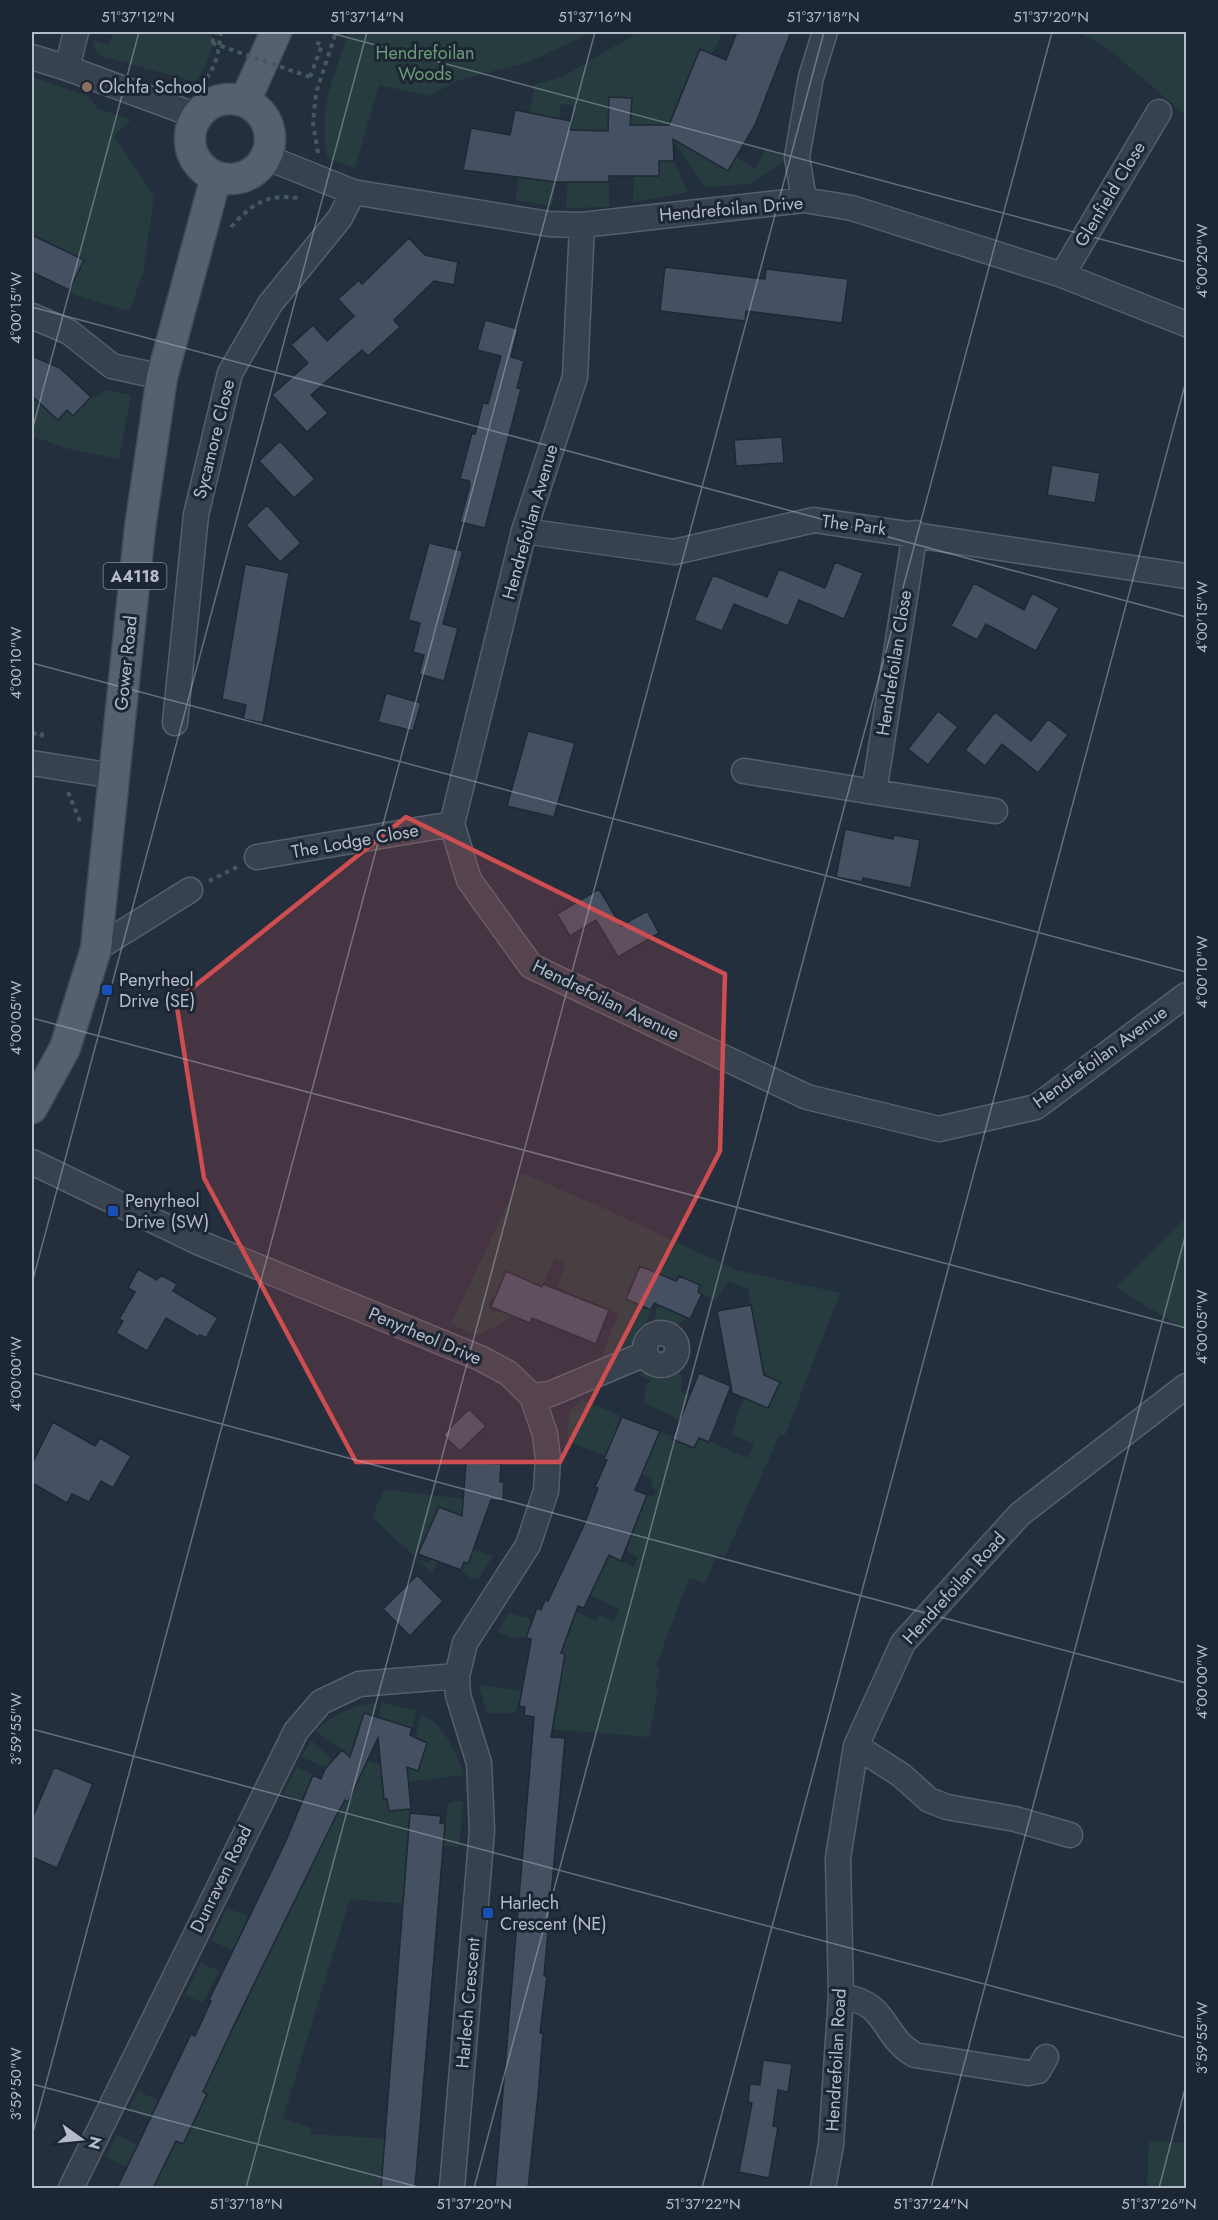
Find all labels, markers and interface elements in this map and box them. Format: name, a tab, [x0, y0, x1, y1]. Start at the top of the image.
text: 51°37'12"N	[101, 6, 175, 28]
text: 51°37'14"N	[330, 6, 404, 28]
text: 51°37'16"N	[558, 6, 632, 28]
text: 51°37'18"N	[786, 6, 860, 28]
text: 51°37'20"N	[1013, 6, 1089, 28]
park label: Hendrefoilan Woods	[376, 40, 474, 87]
place label: Olchfa School	[99, 74, 206, 100]
marker: Olchfa School	[80, 80, 94, 94]
street label: Glenfield Close	[1068, 137, 1152, 251]
street label: Hendrefoilan Drive	[658, 190, 804, 228]
text: 4°00'20"W	[1191, 224, 1213, 298]
text: 4°00'15"W	[5, 272, 27, 344]
street label: Sycamore Close	[187, 377, 241, 501]
street label: Hendrefoilan Avenue	[495, 441, 565, 603]
street label: The Park	[820, 508, 888, 542]
road number: A4118	[104, 563, 166, 589]
text: 4°00'15"W	[1191, 581, 1213, 653]
street label: Hendrefoilan Close	[870, 588, 918, 738]
street label: Gower Road	[108, 614, 144, 712]
text: 4°00'10"W	[5, 626, 27, 699]
street label: The Lodge Close	[289, 817, 421, 865]
text: 4°00'10"W	[1191, 935, 1213, 1008]
street label: Hendrefoilan Avenue	[528, 953, 684, 1047]
place label: Penyrheol Drive (SE)	[119, 967, 195, 1014]
text: 4°00'05"W	[5, 981, 27, 1055]
marker: Penyrheol Drive (SE)	[100, 983, 114, 997]
street label: Hendrefoilan Avenue	[1027, 999, 1173, 1115]
place label: Penyrheol Drive (SW)	[125, 1188, 209, 1235]
marker: Penyrheol Drive (SW)	[106, 1204, 120, 1218]
text: 4°00'05"W	[1191, 1290, 1213, 1364]
street label: Penyrheol Drive	[365, 1301, 485, 1371]
text: 4°00'00"W	[5, 1336, 27, 1412]
street label: Hendrefoilan Road	[896, 1526, 1012, 1650]
text: 4°00'00"W	[1191, 1644, 1213, 1720]
text: 3°59'55"W	[5, 1693, 27, 1765]
street label: Dunraven Road	[184, 1821, 258, 1937]
place label: Harlech Crescent (NE)	[500, 1890, 607, 1937]
marker: Harlech Crescent (NE)	[481, 1906, 495, 1920]
street label: Harlech Crescent	[449, 1936, 487, 2069]
street label: Hendrefoilan Road	[819, 1988, 853, 2132]
text: 3°59'55"W	[1191, 2002, 1213, 2074]
text: 3°59'50"W	[5, 2047, 27, 2121]
north arrow	[51, 2109, 111, 2169]
text: N	[82, 2134, 108, 2152]
text: 51°37'18"N	[209, 2193, 283, 2215]
text: 51°37'20"N	[436, 2193, 512, 2215]
text: 51°37'22"N	[665, 2193, 741, 2215]
text: 51°37'24"N	[893, 2193, 969, 2215]
text: 51°37'26"N	[1121, 2193, 1197, 2215]

